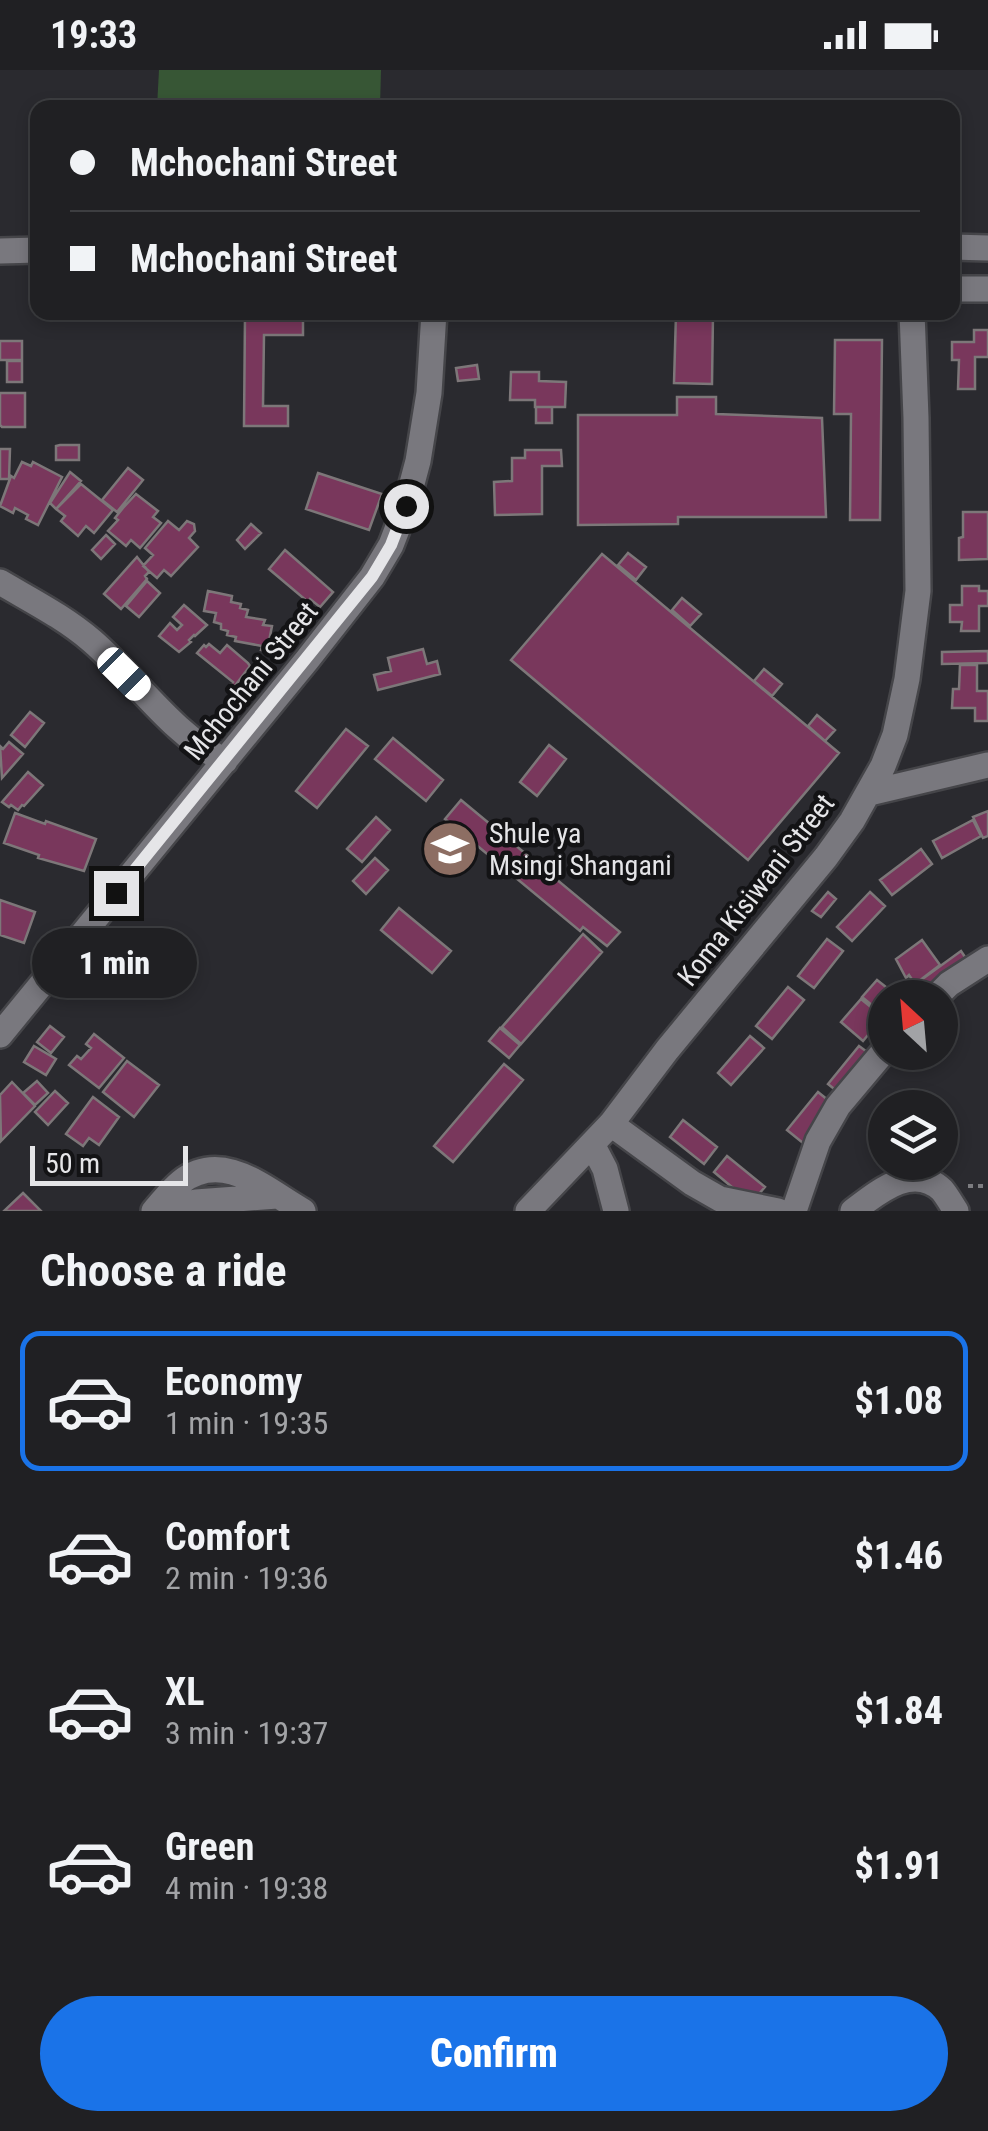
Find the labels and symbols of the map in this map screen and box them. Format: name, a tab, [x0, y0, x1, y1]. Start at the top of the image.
route start	[384, 484, 429, 529]
street label: Mchochani Street	[177, 595, 325, 767]
car	[92, 642, 156, 706]
street label: Koma Kisiwani Street	[671, 787, 841, 993]
place label: Shule ya Msingi Shangani	[489, 817, 672, 882]
school or university icon: Shule ya Msingi Shangani	[420, 819, 480, 879]
route end	[94, 871, 139, 916]
callout: 1 min	[34, 928, 198, 998]
north arrow	[868, 980, 958, 1070]
scale bar	[30, 1141, 188, 1186]

